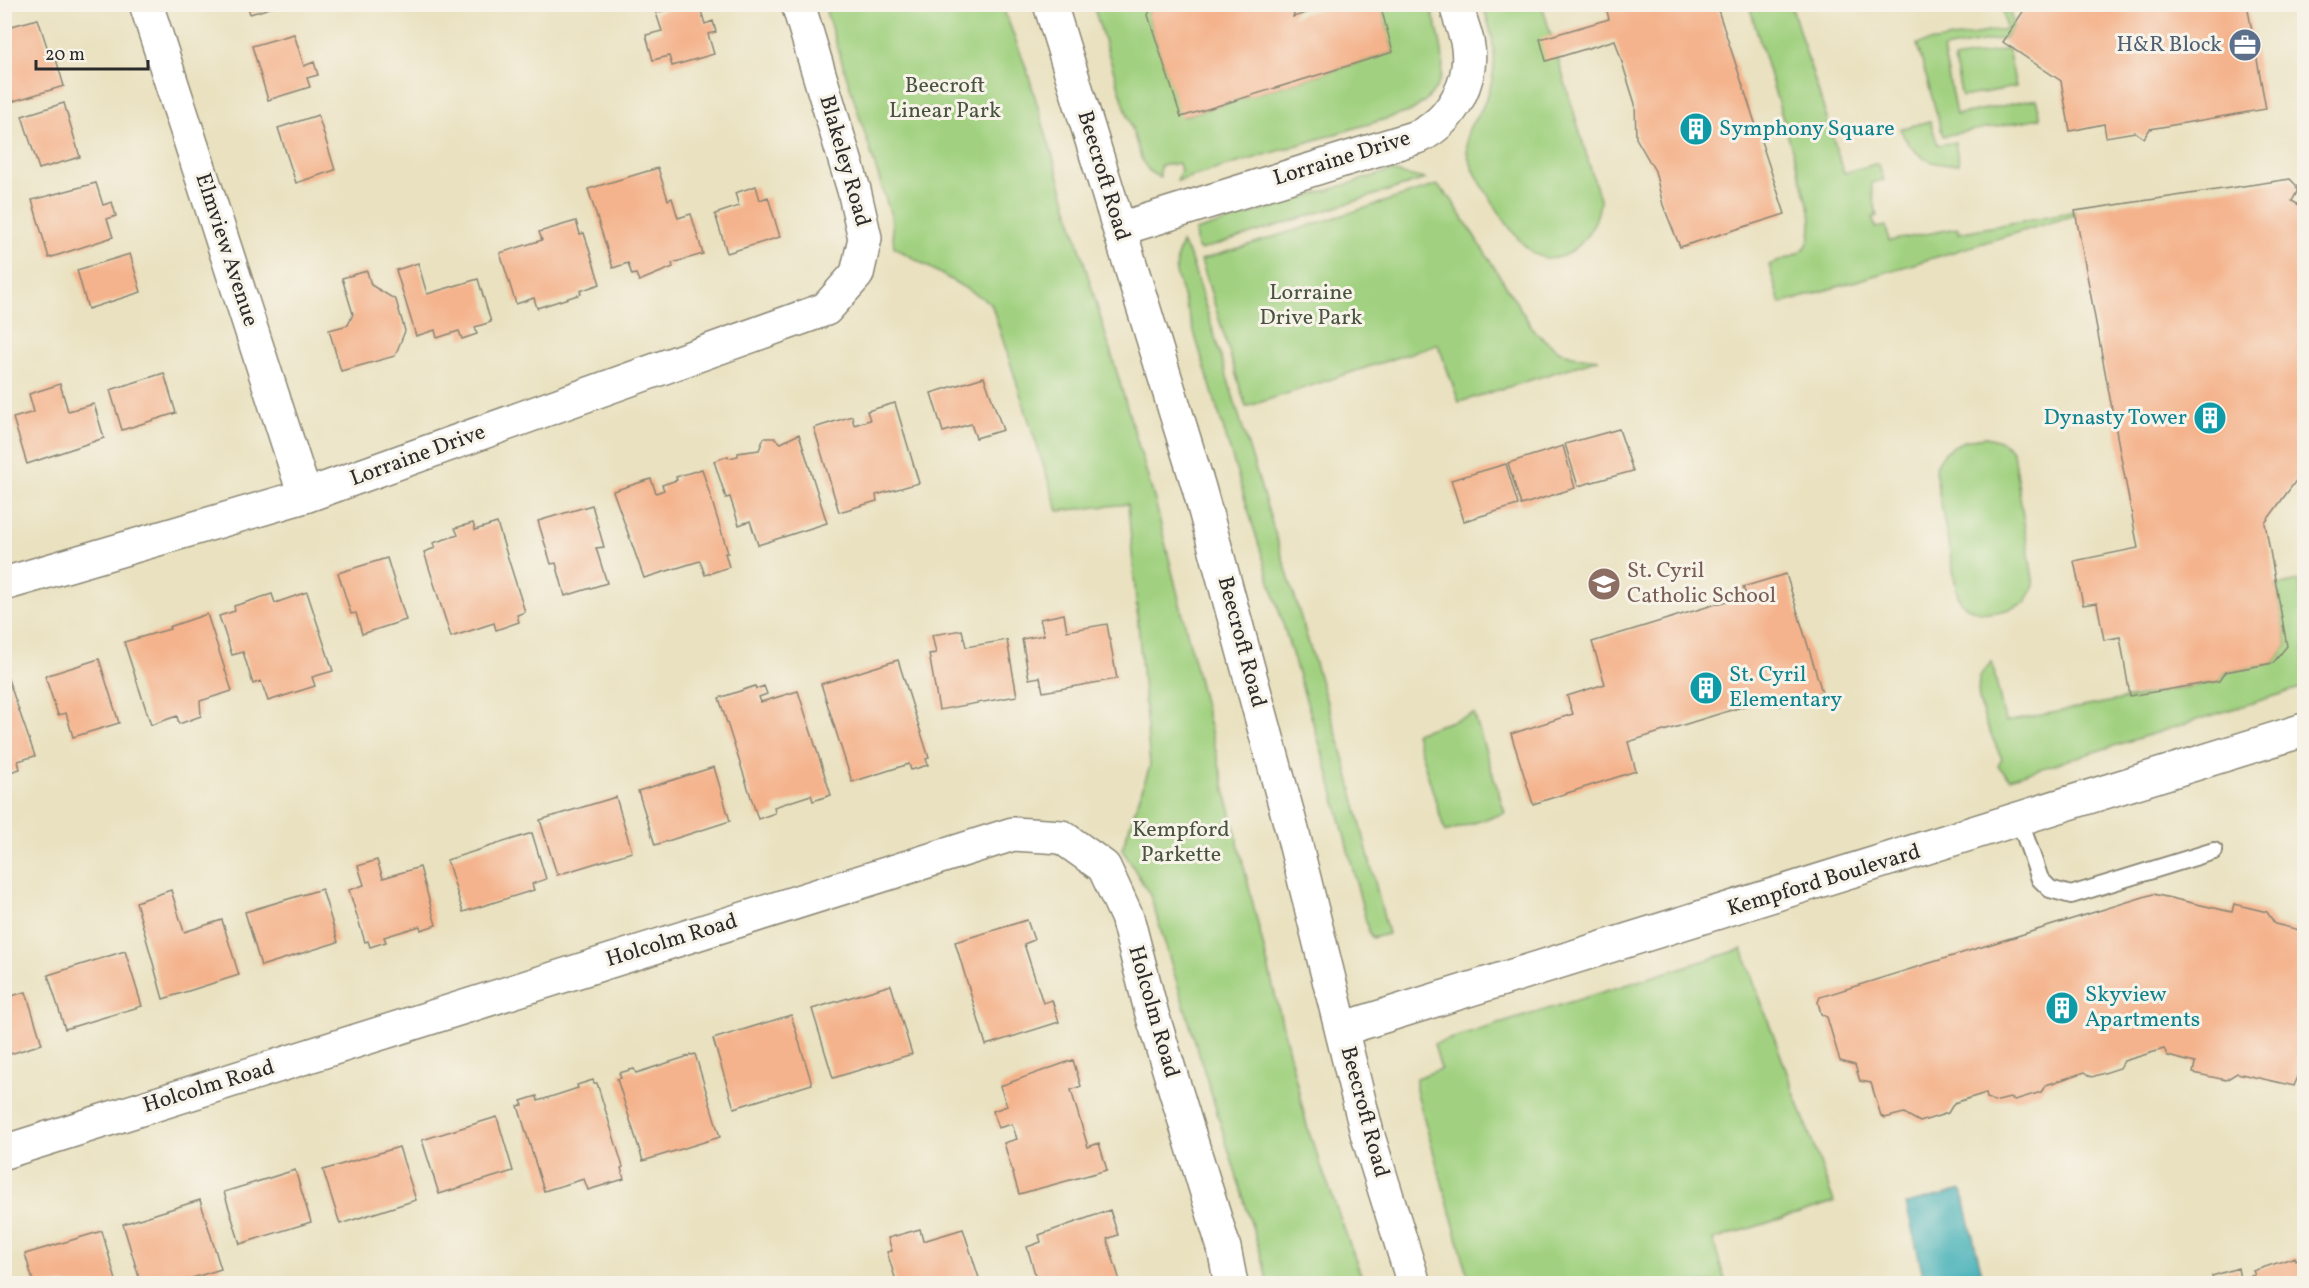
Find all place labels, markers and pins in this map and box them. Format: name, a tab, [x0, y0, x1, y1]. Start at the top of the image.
office icon: H&R Block	[2227, 27, 2263, 63]
place label: H&R Block	[2116, 30, 2222, 61]
building icon: Symphony Square	[1678, 111, 1714, 147]
place label: Symphony Square	[1719, 114, 1895, 145]
building icon: Dynasty Tower	[2192, 400, 2228, 436]
place label: Dynasty Tower	[2044, 403, 2187, 434]
place label: St. Cyril Catholic School	[1627, 556, 1776, 612]
school or university icon: St. Cyril Catholic School	[1586, 566, 1622, 602]
place label: St. Cyril Elementary	[1729, 660, 1842, 716]
building icon: St. Cyril Elementary	[1688, 670, 1724, 706]
place label: Skyview Apartments	[2085, 980, 2200, 1036]
building icon: Skyview Apartments	[2044, 990, 2080, 1026]

